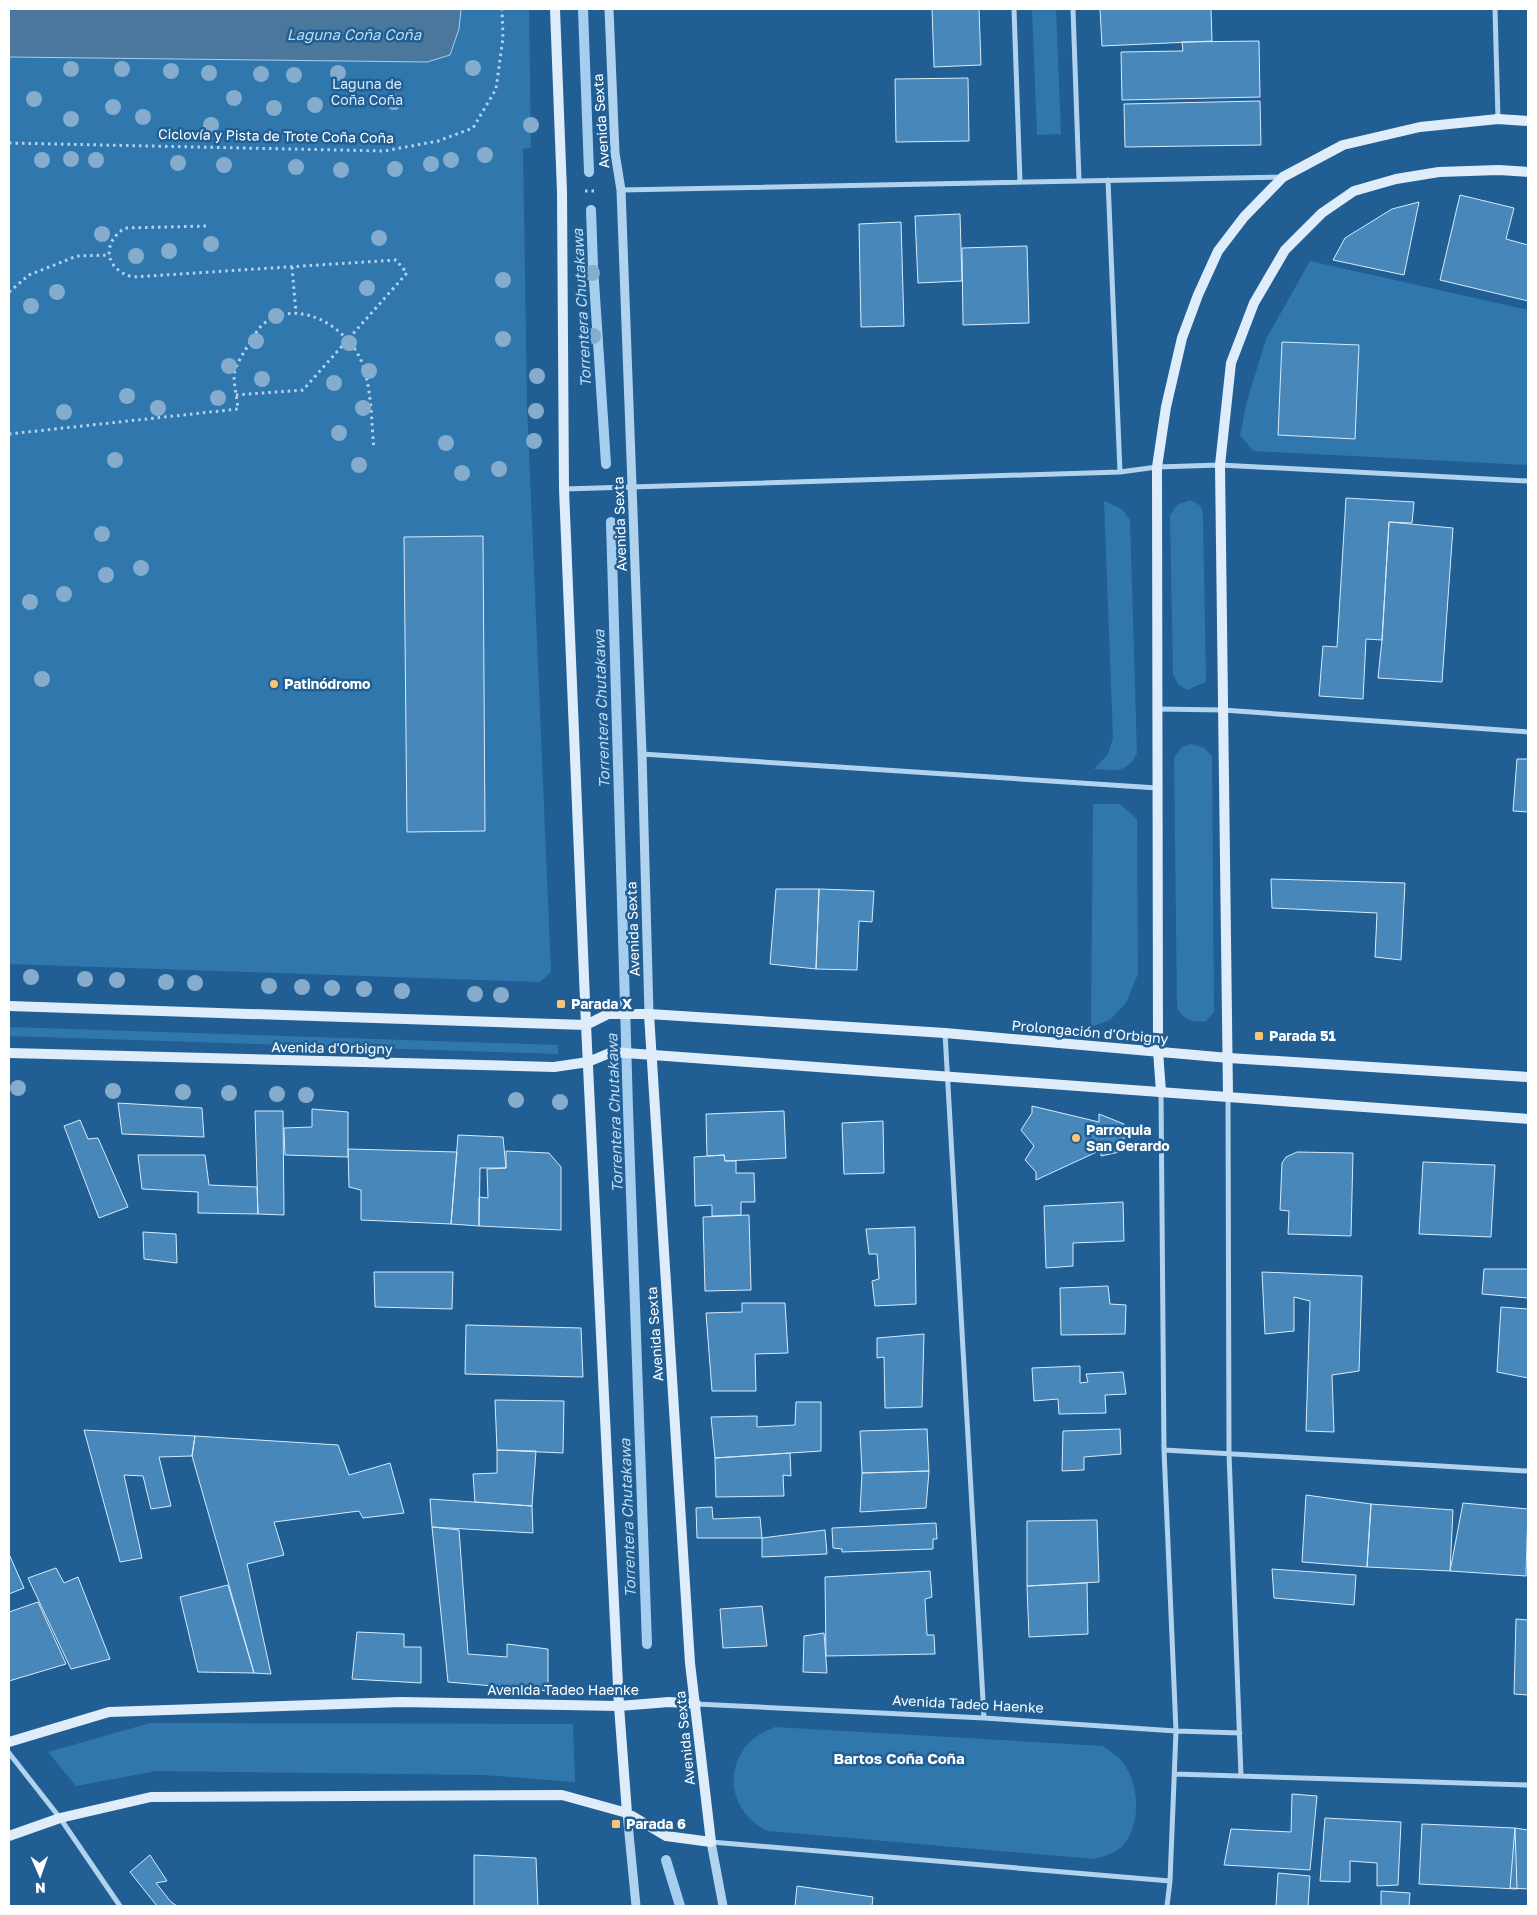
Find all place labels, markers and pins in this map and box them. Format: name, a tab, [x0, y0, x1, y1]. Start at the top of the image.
place label: Patinódromo	[284, 675, 371, 692]
marker: Patinódromo	[268, 678, 280, 690]
place label: Parada X	[571, 995, 632, 1012]
marker: Parada X	[555, 998, 567, 1010]
place label: Parada 51	[1269, 1027, 1336, 1044]
marker: Parada 51	[1253, 1030, 1265, 1042]
place label: Parroquia San Gerardo	[1086, 1121, 1170, 1154]
marker: Parroquia San Gerardo	[1070, 1132, 1082, 1144]
place label: Parada 6	[626, 1815, 686, 1832]
marker: Parada 6	[610, 1818, 622, 1830]

